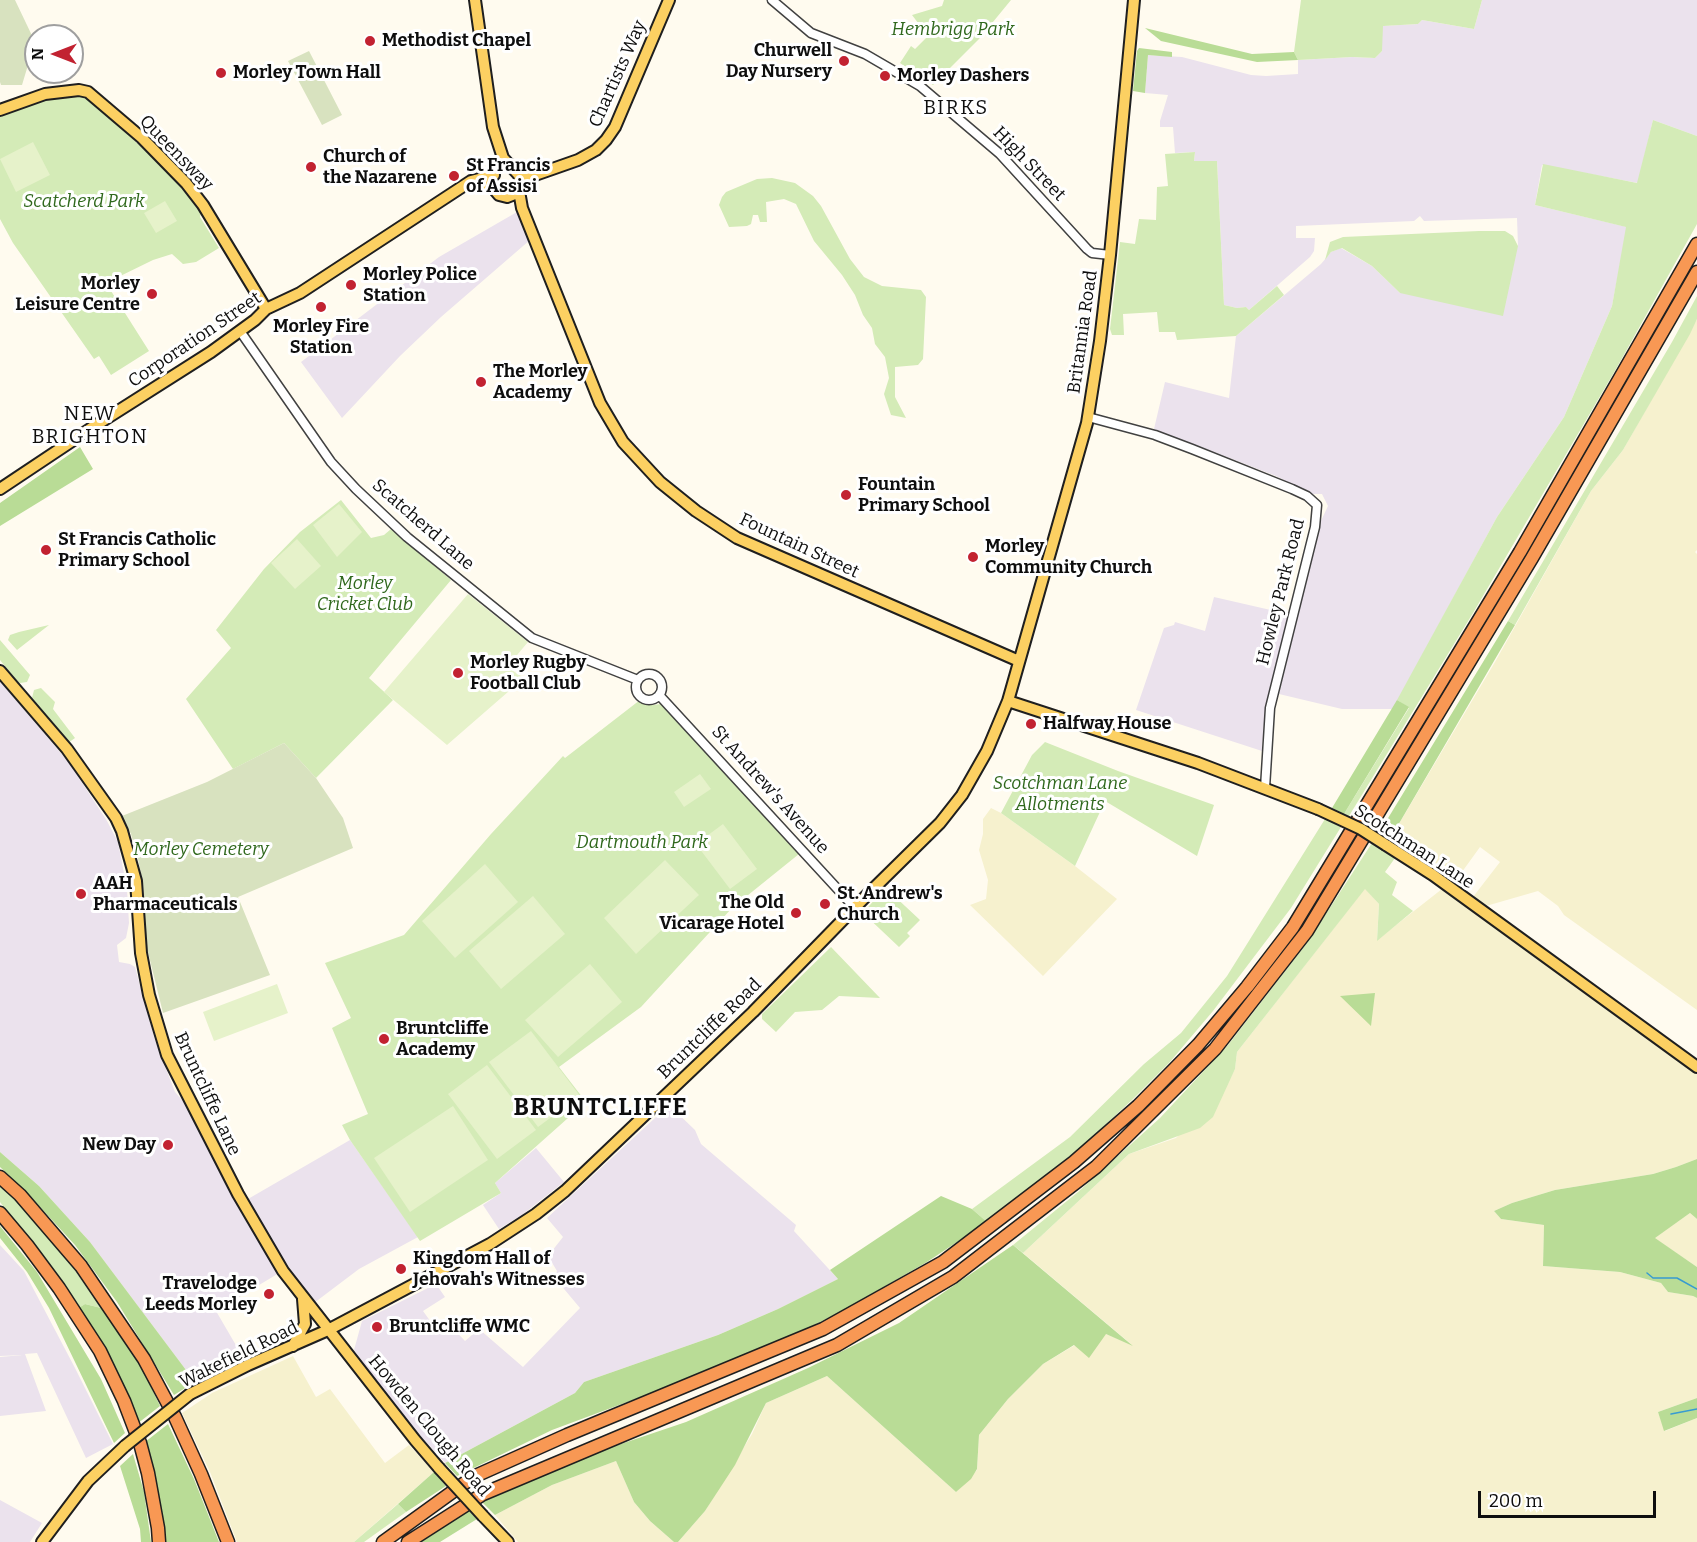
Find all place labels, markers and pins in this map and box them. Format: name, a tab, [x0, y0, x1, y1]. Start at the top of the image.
place label: Methodist Chapel	[382, 30, 531, 52]
marker: Methodist Chapel	[363, 34, 377, 48]
place label: Churwell Day Nursery	[726, 40, 832, 82]
marker: Churwell Day Nursery	[837, 54, 851, 68]
place label: Morley Town Hall	[233, 62, 381, 84]
place label: Morley Dashers	[897, 65, 1029, 87]
marker: Morley Town Hall	[214, 66, 228, 80]
marker: Morley Dashers	[878, 69, 892, 83]
place label: Church of the Nazarene	[323, 146, 437, 188]
place label: St Francis of Assisi	[466, 155, 550, 198]
marker: Church of the Nazarene	[304, 160, 318, 174]
marker: St Francis of Assisi	[447, 169, 461, 183]
place label: Morley Police Station	[363, 264, 477, 306]
place label: Morley Leisure Centre	[15, 273, 140, 316]
marker: Morley Police Station	[344, 278, 358, 292]
marker: Morley Leisure Centre	[145, 287, 159, 301]
marker: Morley Fire Station	[314, 300, 328, 314]
place label: Morley Fire Station	[273, 316, 369, 358]
place label: The Morley Academy	[493, 361, 588, 404]
marker: The Morley Academy	[474, 375, 488, 389]
place label: Fountain Primary School	[858, 474, 990, 516]
marker: Fountain Primary School	[839, 488, 853, 502]
place label: St Francis Catholic Primary School	[58, 529, 216, 572]
place label: Morley Community Church	[985, 536, 1152, 578]
marker: St Francis Catholic Primary School	[39, 543, 53, 557]
marker: Morley Community Church	[966, 550, 980, 564]
place label: Morley Rugby Football Club	[470, 652, 586, 694]
marker: Morley Rugby Football Club	[451, 666, 465, 680]
place label: Halfway House	[1043, 713, 1171, 735]
marker: Halfway House	[1024, 717, 1038, 731]
place label: AAH Pharmaceuticals	[93, 873, 238, 916]
place label: St. Andrew's Church	[837, 883, 943, 926]
marker: AAH Pharmaceuticals	[74, 887, 88, 901]
place label: The Old Vicarage Hotel	[659, 892, 784, 934]
marker: St. Andrew's Church	[818, 897, 832, 911]
marker: The Old Vicarage Hotel	[789, 906, 803, 920]
place label: Bruntcliffe Academy	[396, 1018, 489, 1060]
marker: Bruntcliffe Academy	[377, 1032, 391, 1046]
place label: New Day	[82, 1134, 156, 1156]
marker: New Day	[161, 1138, 175, 1152]
place label: Kingdom Hall of Jehovah's Witnesses	[413, 1248, 585, 1290]
marker: Kingdom Hall of Jehovah's Witnesses	[394, 1262, 408, 1276]
place label: Travelodge Leeds Morley	[145, 1273, 257, 1316]
marker: Travelodge Leeds Morley	[262, 1287, 276, 1301]
place label: Bruntcliffe WMC	[389, 1316, 530, 1338]
marker: Bruntcliffe WMC	[370, 1320, 384, 1334]

